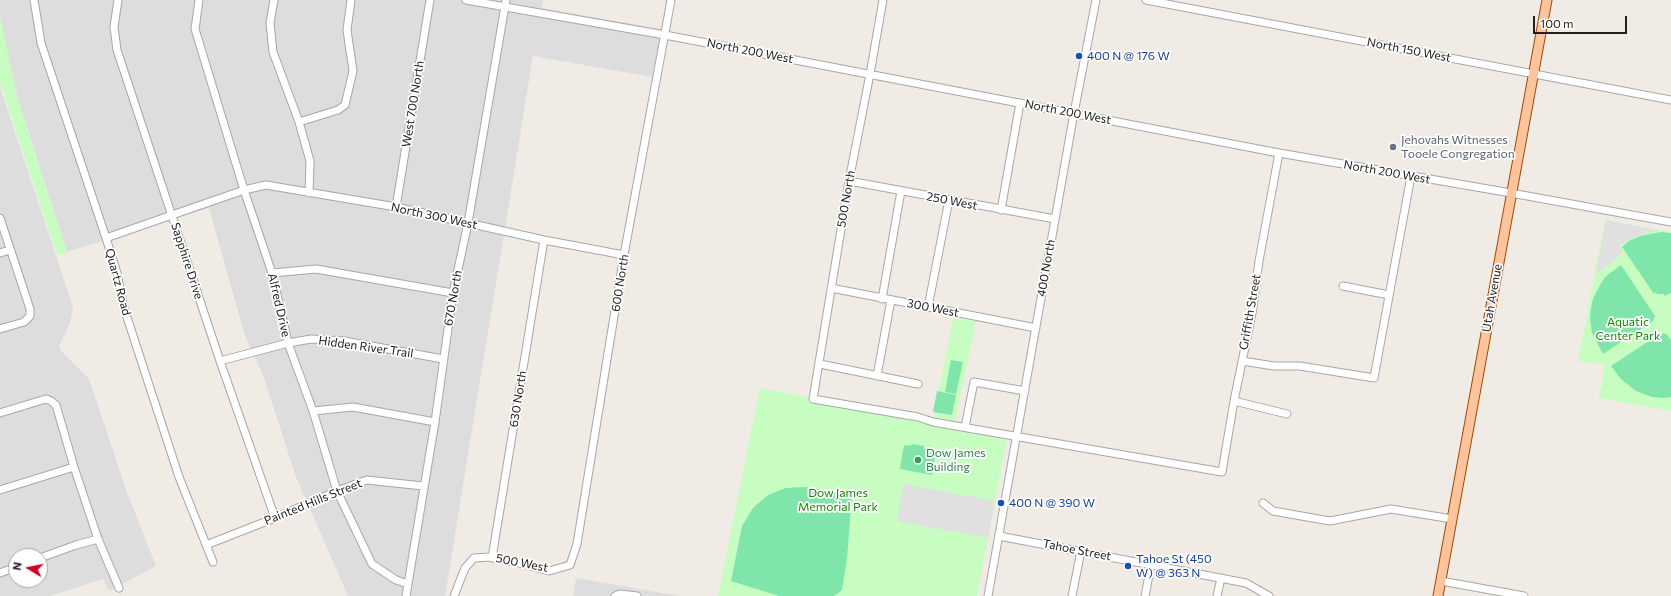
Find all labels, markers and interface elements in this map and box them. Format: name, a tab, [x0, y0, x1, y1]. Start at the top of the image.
scale bar	[1535, 8, 1629, 34]
text: 100 m	[1540, 16, 1574, 30]
street label: North 150 West	[1366, 35, 1452, 65]
street label: North 200 West	[706, 36, 794, 66]
place label: 400 N @ 176 W	[1087, 49, 1170, 63]
marker: 400 N @ 176 W	[1074, 51, 1084, 61]
street label: West 700 North	[399, 60, 427, 148]
street label: North 200 West	[1024, 97, 1112, 127]
place label: Jehovahs Witnesses Tooele Congregation	[1401, 133, 1515, 161]
marker: Jehovahs Witnesses Tooele Congregation	[1388, 142, 1398, 152]
street label: North 200 West	[1343, 157, 1431, 187]
street label: 500 North	[834, 169, 858, 229]
street label: 250 West	[925, 189, 979, 213]
street label: North 300 West	[389, 200, 479, 232]
street label: Sapphire Drive	[168, 221, 206, 301]
street label: 400 North	[1034, 238, 1058, 298]
street label: Quartz Road	[102, 247, 134, 317]
street label: 600 North	[608, 253, 632, 313]
street label: Utah Avenue	[1479, 263, 1505, 333]
street label: 670 North	[441, 269, 465, 327]
street label: Alfred Drive	[265, 272, 293, 338]
street label: Griffith Street	[1236, 273, 1264, 351]
street label: 300 West	[906, 296, 960, 320]
park label: Aquatic Center Park	[1596, 315, 1660, 343]
street label: Hidden River Trail	[318, 333, 414, 361]
street label: 630 North	[506, 370, 530, 428]
place label: Dow James Building	[926, 446, 986, 474]
marker: Dow James Building	[913, 455, 923, 465]
street label: Painted Hills Street	[262, 476, 364, 528]
park label: Dow James Memorial Park	[798, 486, 878, 514]
place label: 400 N @ 390 W	[1009, 496, 1095, 510]
marker: 400 N @ 390 W	[996, 498, 1006, 508]
street label: Tahoe Street	[1042, 536, 1112, 564]
north arrow	[8, 548, 48, 588]
street label: 500 West	[495, 551, 549, 575]
place label: Tahoe St (450 W) @ 363 N	[1136, 552, 1212, 580]
text: N	[10, 561, 24, 571]
marker: Tahoe St (450 W) @ 363 N	[1123, 561, 1133, 571]

